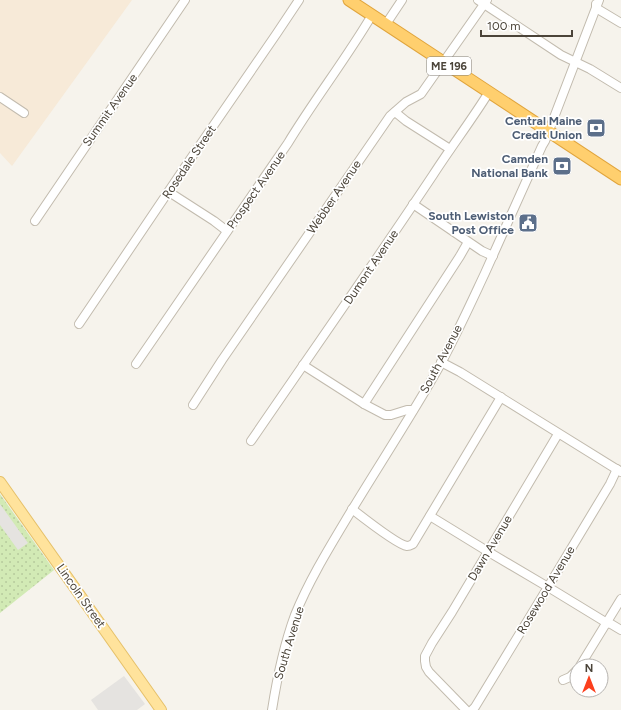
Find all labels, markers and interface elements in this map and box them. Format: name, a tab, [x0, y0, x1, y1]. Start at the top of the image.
scale bar	[481, 12, 572, 38]
text: 100 m	[487, 19, 521, 33]
road number: ME 196	[427, 57, 471, 75]
street label: Summit Avenue	[80, 71, 140, 149]
place label: Central Maine Credit Union	[505, 114, 582, 142]
bank icon: Central Maine Credit Union	[585, 117, 607, 139]
street label: Rosedale Street	[159, 122, 219, 201]
street label: Prospect Avenue	[224, 148, 288, 232]
place label: Camden National Bank	[471, 152, 549, 180]
bank icon: Camden National Bank	[551, 155, 573, 177]
street label: Webber Avenue	[304, 157, 364, 236]
place label: South Lewiston Post Office	[428, 209, 514, 237]
public building icon: South Lewiston Post Office	[517, 212, 539, 234]
street label: Dumont Avenue	[341, 227, 401, 307]
street label: South Avenue	[417, 322, 465, 396]
street label: Dawn Avenue	[465, 512, 515, 583]
street label: Rosewood Avenue	[514, 543, 578, 637]
street label: Lincoln Street	[54, 561, 109, 631]
street label: South Avenue	[271, 604, 307, 681]
north arrow	[569, 658, 609, 698]
text: N	[585, 662, 593, 675]

